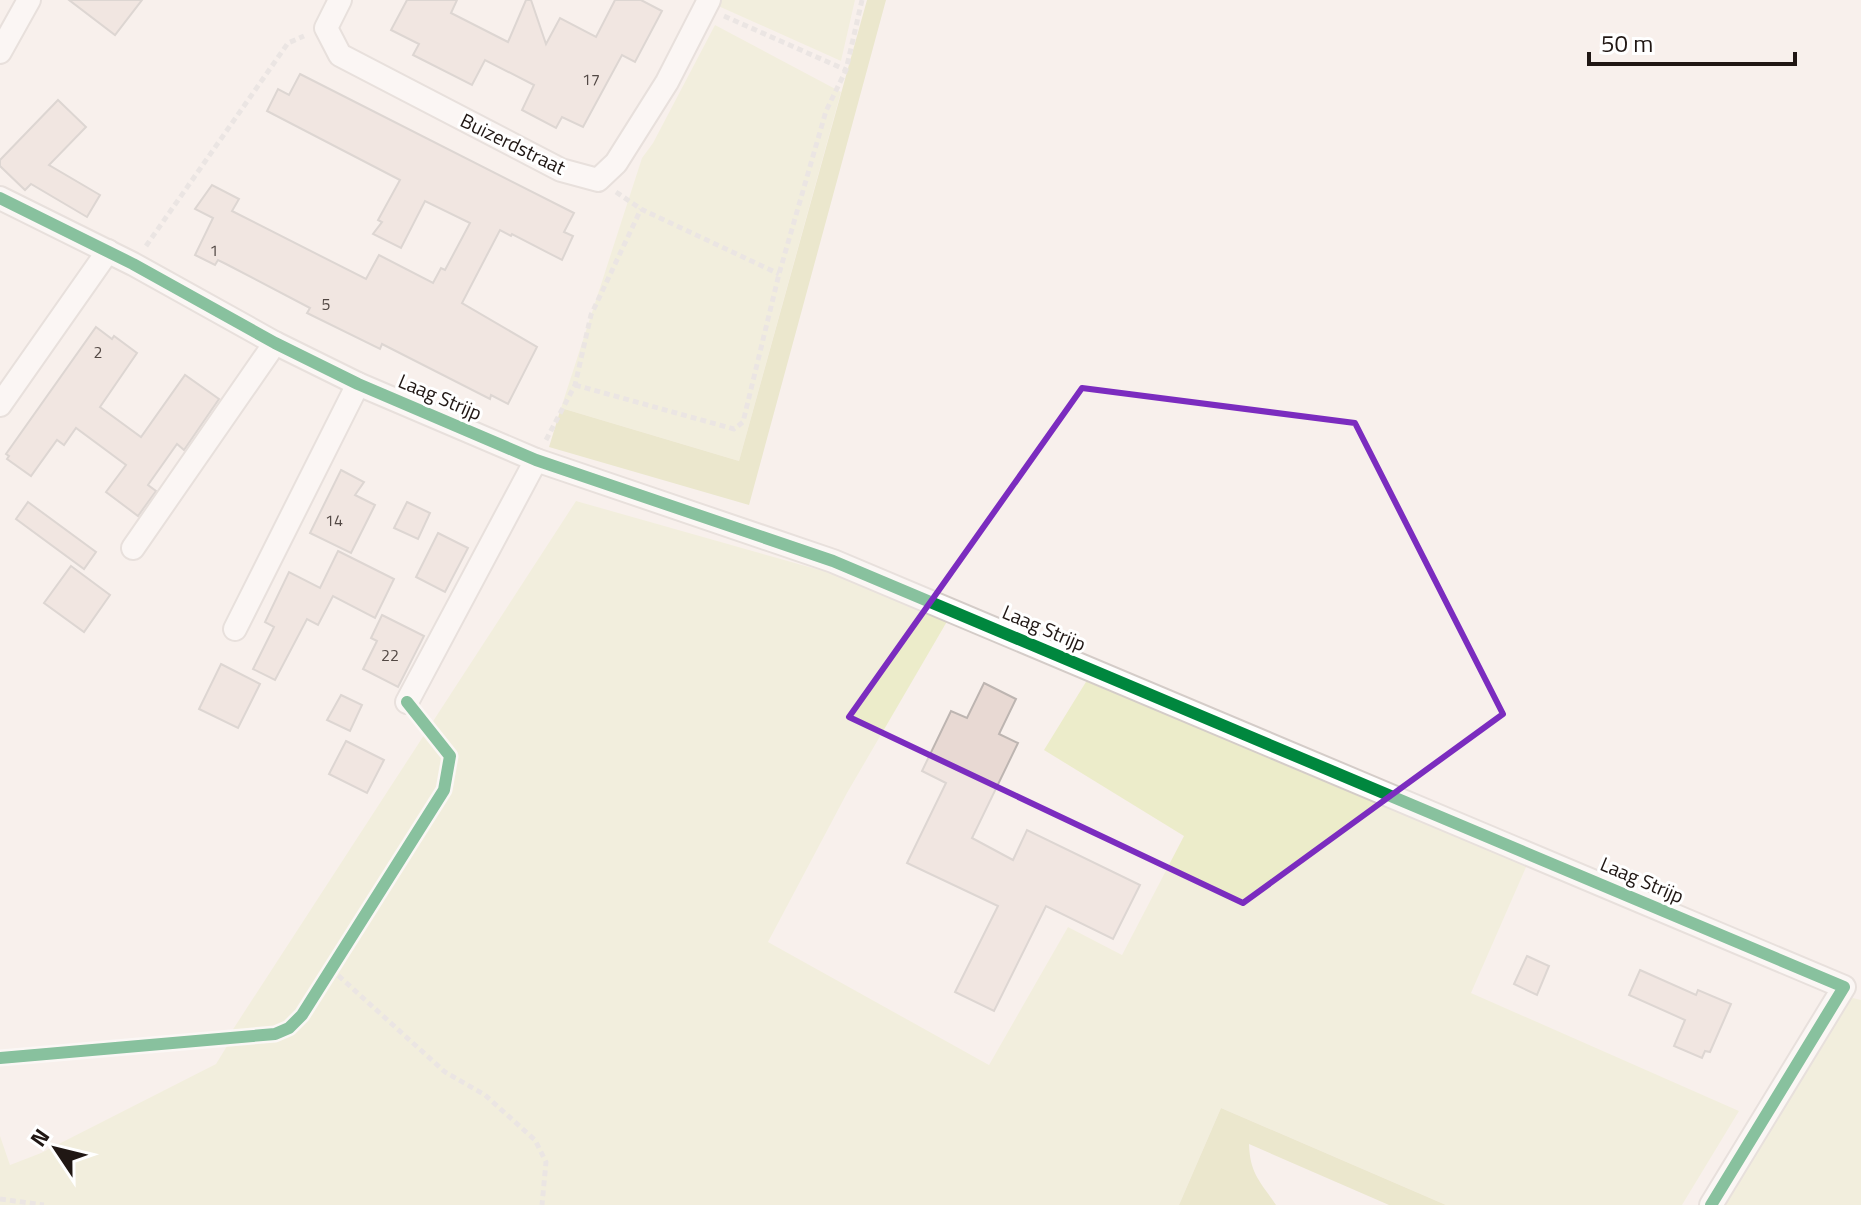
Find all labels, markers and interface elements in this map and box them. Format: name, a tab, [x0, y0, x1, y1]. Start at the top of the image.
scale bar	[1589, 16, 1795, 66]
text: 50 m	[1601, 25, 1653, 61]
house number: 17	[582, 67, 600, 91]
street label: Buizerdstraat	[455, 105, 571, 182]
house number: 1	[210, 238, 218, 262]
house number: 5	[322, 292, 331, 316]
house number: 2	[94, 340, 102, 364]
street label: Laag Strijp	[394, 365, 487, 428]
house number: 14	[325, 508, 343, 532]
street label: Laag Strijp	[998, 596, 1091, 659]
house number: 22	[381, 643, 399, 667]
street label: Laag Strijp	[1596, 848, 1689, 911]
north arrow	[16, 1109, 96, 1189]
text: N	[21, 1122, 58, 1154]

